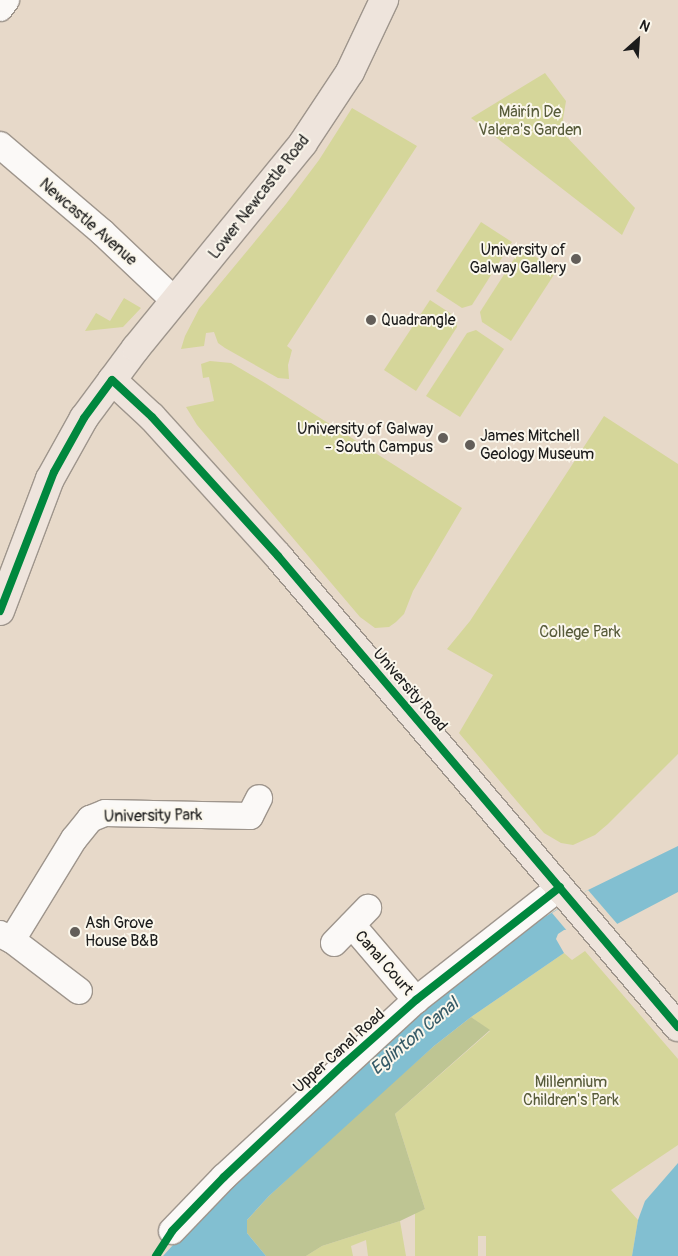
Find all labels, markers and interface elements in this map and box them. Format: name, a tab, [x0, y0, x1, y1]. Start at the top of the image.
north arrow	[613, 15, 663, 65]
text: N	[637, 16, 653, 36]
park label: Máirín De Valera's Garden	[478, 102, 582, 140]
street label: Lower Newcastle Road	[205, 131, 313, 263]
street label: Newcastle Avenue	[35, 174, 141, 270]
place label: University of Galway Gallery	[470, 240, 566, 278]
marker: University of Galway Gallery	[570, 253, 582, 265]
place label: Quadrangle	[381, 310, 456, 330]
marker: Quadrangle	[365, 314, 377, 326]
place label: University of Galway - South Campus	[297, 419, 433, 457]
place label: James Mitchell Geology Museum	[480, 426, 594, 464]
marker: University of Galway - South Campus	[437, 432, 449, 444]
marker: James Mitchell Geology Museum	[464, 439, 476, 451]
park label: College Park	[539, 622, 621, 642]
street label: University Road	[369, 645, 451, 735]
street label: University Park	[104, 806, 202, 826]
place label: Ash Grove House B&B	[85, 913, 158, 951]
marker: Ash Grove House B&B	[69, 926, 81, 938]
street label: Canal Court	[351, 927, 417, 999]
water label: Eglinton Canal	[367, 994, 463, 1080]
street label: Upper Canal Road	[289, 1005, 389, 1097]
park label: Millennium Children's Park	[523, 1072, 619, 1110]

